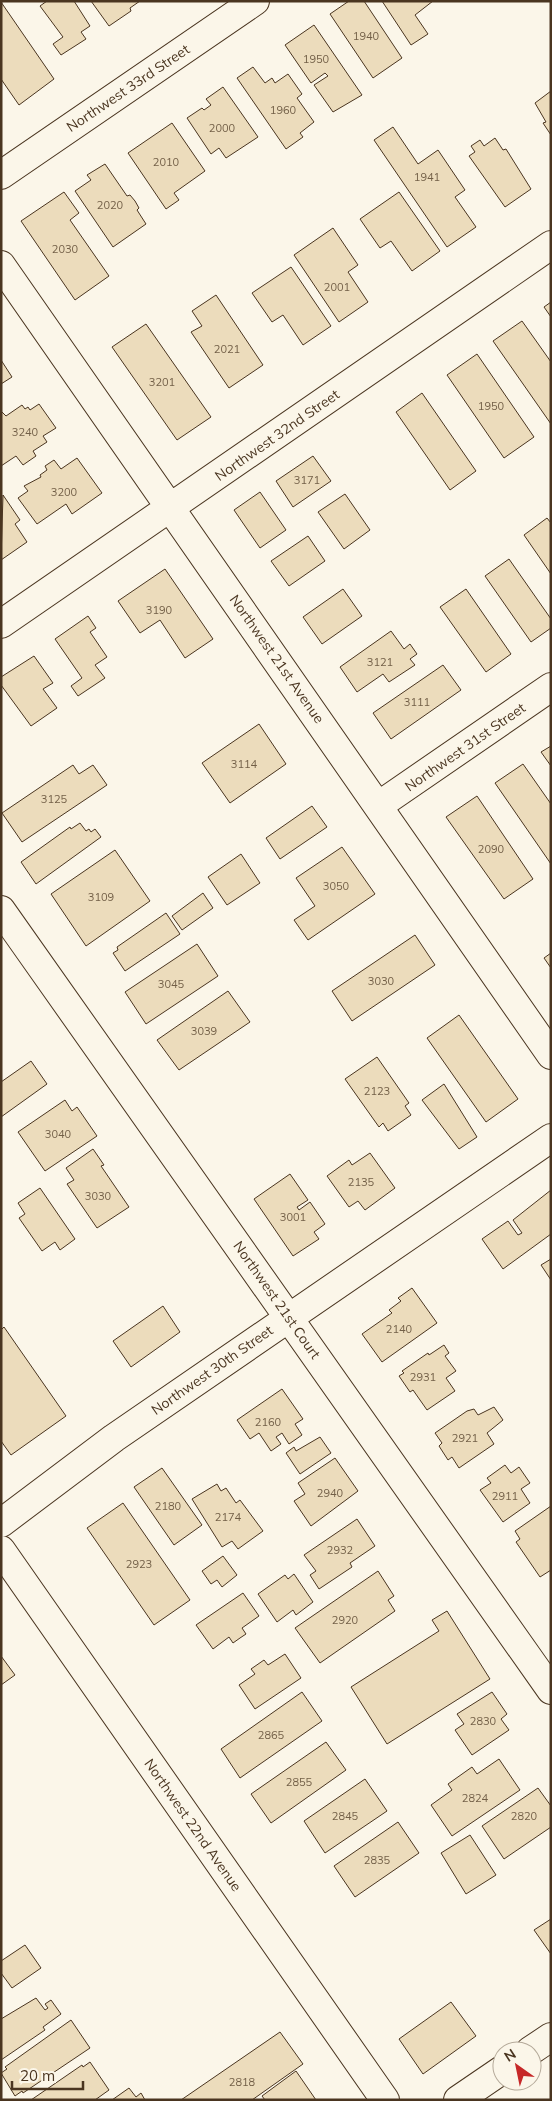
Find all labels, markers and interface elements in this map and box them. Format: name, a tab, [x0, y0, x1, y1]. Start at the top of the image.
house number: 1940	[353, 29, 380, 43]
street label: Northwest 33rd Street	[63, 40, 193, 136]
house number: 1950	[303, 52, 330, 66]
house number: 1960	[270, 103, 297, 117]
house number: 2000	[209, 121, 236, 135]
house number: 2010	[153, 155, 180, 169]
house number: 1941	[414, 170, 440, 184]
house number: 2020	[97, 198, 124, 212]
house number: 2030	[52, 242, 79, 256]
house number: 2001	[324, 280, 350, 294]
house number: 2021	[214, 342, 240, 356]
house number: 3201	[149, 375, 175, 389]
street label: Northwest 32nd Street	[211, 385, 343, 485]
house number: 1950	[478, 399, 505, 413]
house number: 3240	[12, 425, 39, 439]
house number: 3171	[294, 473, 320, 487]
house number: 3200	[51, 485, 78, 499]
street label: Northwest 21st Avenue	[226, 591, 328, 727]
house number: 3190	[146, 603, 173, 617]
house number: 3121	[367, 655, 393, 669]
house number: 3111	[404, 695, 430, 709]
street label: Northwest 31st Street	[401, 699, 529, 795]
house number: 3114	[231, 757, 258, 771]
house number: 3125	[41, 792, 68, 806]
house number: 2090	[478, 842, 505, 856]
house number: 3050	[323, 879, 350, 893]
house number: 3109	[88, 890, 114, 904]
house number: 3030	[368, 974, 395, 988]
house number: 3045	[158, 977, 185, 991]
house number: 3039	[191, 1024, 217, 1038]
house number: 2123	[364, 1084, 390, 1098]
house number: 3040	[45, 1127, 72, 1141]
house number: 2135	[348, 1175, 375, 1189]
house number: 3030	[85, 1189, 112, 1203]
house number: 3001	[280, 1210, 306, 1224]
street label: Northwest 21st Court	[230, 1238, 325, 1362]
street label: Northwest 30th Street	[148, 1321, 276, 1419]
house number: 2140	[386, 1322, 413, 1336]
house number: 2931	[410, 1370, 436, 1384]
house number: 2160	[255, 1415, 282, 1429]
house number: 2921	[452, 1431, 478, 1445]
house number: 2940	[317, 1486, 344, 1500]
house number: 2911	[492, 1489, 518, 1503]
house number: 2180	[155, 1499, 182, 1513]
house number: 2174	[215, 1510, 242, 1524]
house number: 2932	[327, 1543, 354, 1557]
house number: 2923	[126, 1557, 152, 1571]
house number: 2920	[332, 1613, 359, 1627]
house number: 2830	[470, 1714, 497, 1728]
house number: 2865	[258, 1728, 285, 1742]
street label: Northwest 22nd Avenue	[140, 1755, 246, 1895]
house number: 2855	[286, 1775, 313, 1789]
house number: 2824	[462, 1791, 489, 1805]
house number: 2845	[332, 1809, 359, 1823]
house number: 2820	[511, 1809, 538, 1823]
house number: 2835	[364, 1853, 391, 1867]
north arrow	[492, 2041, 542, 2091]
text: N	[501, 2045, 519, 2066]
scale bar	[12, 2058, 84, 2090]
text: 20 m	[20, 2066, 55, 2085]
house number: 2818	[229, 2075, 256, 2089]

